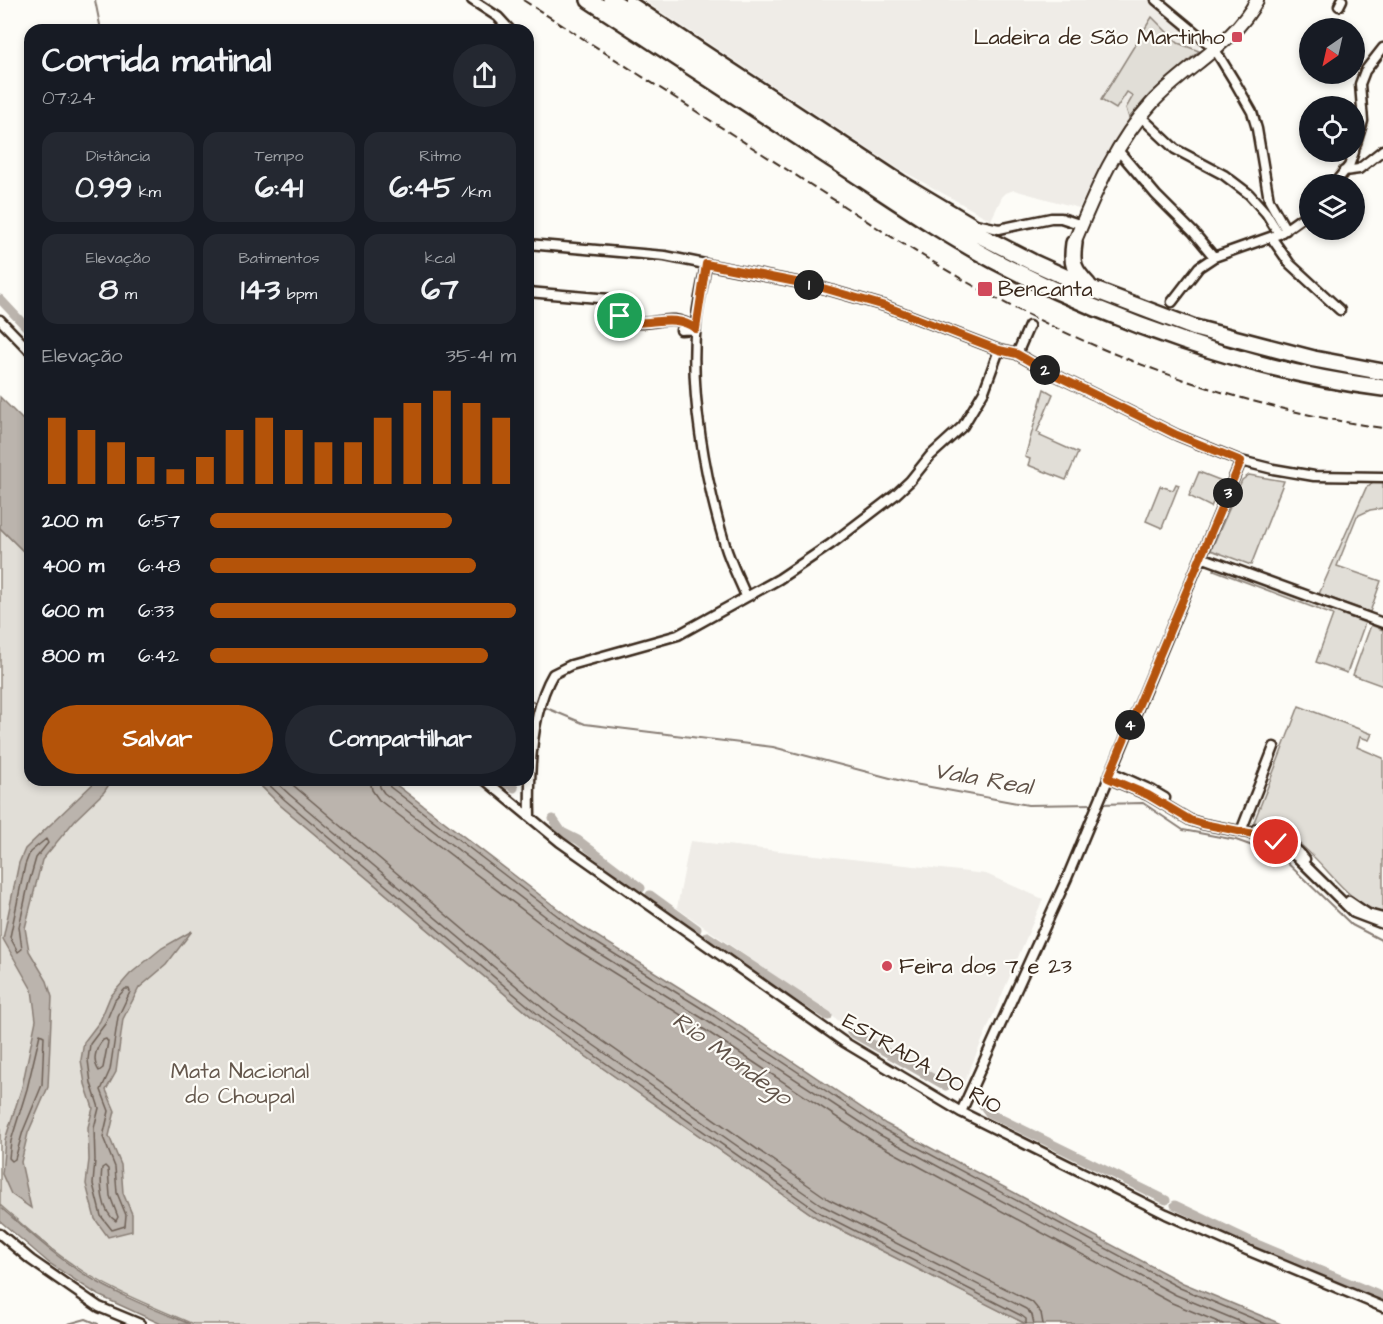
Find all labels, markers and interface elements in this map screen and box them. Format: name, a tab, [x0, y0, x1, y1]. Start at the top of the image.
north arrow	[1299, 18, 1365, 84]
map controls	[1299, 18, 1365, 240]
place label: Ladeira de São Martinho	[973, 22, 1226, 53]
marker: Ladeira de São Martinho	[1230, 30, 1244, 44]
text: Corrida matinal	[42, 38, 272, 84]
button: share	[453, 44, 516, 107]
text: 07:24	[42, 84, 95, 112]
button: locate	[1299, 96, 1365, 162]
text: Distância	[86, 145, 150, 167]
text: Tempo	[255, 145, 303, 167]
text: Ritmo	[419, 145, 461, 167]
text: 0.99	[75, 167, 132, 209]
text: 6:41	[255, 167, 303, 209]
text: 6:45	[389, 167, 455, 209]
button: layers	[1299, 174, 1365, 240]
text: km	[132, 181, 161, 203]
text: /km	[455, 181, 491, 203]
text: Elevação	[86, 247, 150, 269]
text: Batimentos	[238, 247, 320, 269]
text: kcal	[425, 247, 455, 269]
text: 8	[99, 269, 118, 311]
text: 143	[241, 269, 280, 311]
text: 67	[421, 269, 459, 311]
pin: 1	[794, 270, 824, 300]
text: 1	[808, 274, 810, 296]
place label: Bencanta	[998, 274, 1093, 305]
marker: Bencanta	[976, 280, 994, 298]
text: m	[118, 283, 137, 305]
text: bpm	[280, 283, 317, 305]
pin	[594, 290, 645, 341]
icon: arrive	[603, 299, 636, 332]
text: Elevação	[42, 342, 122, 370]
text: 35–41 m	[446, 342, 516, 370]
pin: 2	[1030, 355, 1060, 385]
text: 2	[1040, 359, 1050, 381]
pin: 3	[1213, 478, 1243, 508]
text: 3	[1224, 482, 1232, 504]
text: 200 m	[42, 507, 102, 535]
text: 6:57	[138, 507, 180, 535]
text: 400 m	[42, 552, 104, 580]
text: 6:48	[138, 552, 180, 580]
text: 600 m	[42, 597, 103, 625]
text: 6:33	[138, 597, 174, 625]
text: 800 m	[42, 642, 104, 670]
text: 6:42	[138, 642, 179, 670]
button: Salvar	[42, 705, 273, 774]
button: Compartilhar	[285, 705, 516, 774]
pin: 4	[1115, 710, 1145, 740]
text: 4	[1125, 714, 1135, 736]
water label: Vala Real	[931, 754, 1038, 805]
pin	[1250, 816, 1301, 867]
icon: check	[1259, 825, 1292, 858]
place label: Feira dos 7 e 23	[899, 951, 1072, 982]
marker: Feira dos 7 e 23	[880, 959, 894, 973]
water label: Rio Mondego	[665, 1004, 800, 1116]
street label: ESTRADA DO RIO	[837, 1006, 1008, 1122]
park label: Mata Nacional do Choupal	[171, 1056, 309, 1112]

